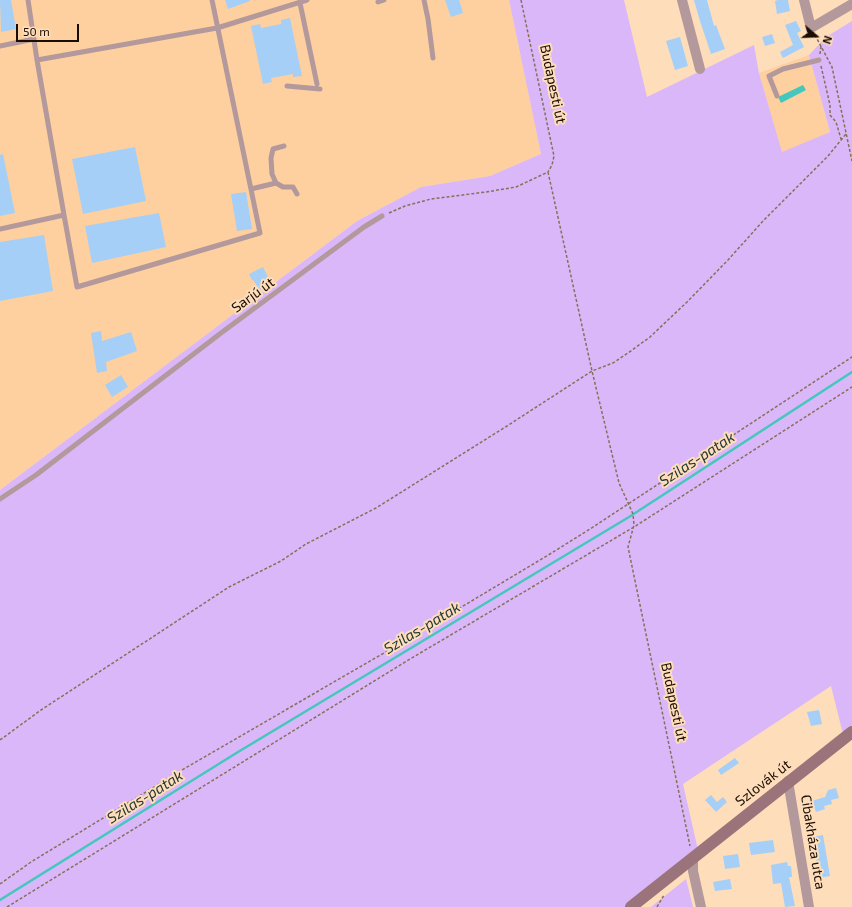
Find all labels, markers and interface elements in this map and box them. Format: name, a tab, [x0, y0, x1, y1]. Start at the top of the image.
scale bar	[18, 16, 81, 42]
north arrow	[796, 16, 836, 56]
text: 50 m	[23, 24, 50, 38]
text: N	[820, 34, 835, 46]
street label: Budapesti út	[536, 43, 570, 125]
street label: Sarjú út	[228, 274, 278, 316]
water label: Szilas-patak	[656, 428, 738, 490]
water label: Szilas-patak	[380, 598, 464, 658]
street label: Budapesti út	[657, 661, 691, 743]
street label: Szlovák út	[732, 756, 794, 810]
water label: Szilas-patak	[104, 767, 186, 827]
street label: Cibakháza utca	[797, 793, 829, 891]

